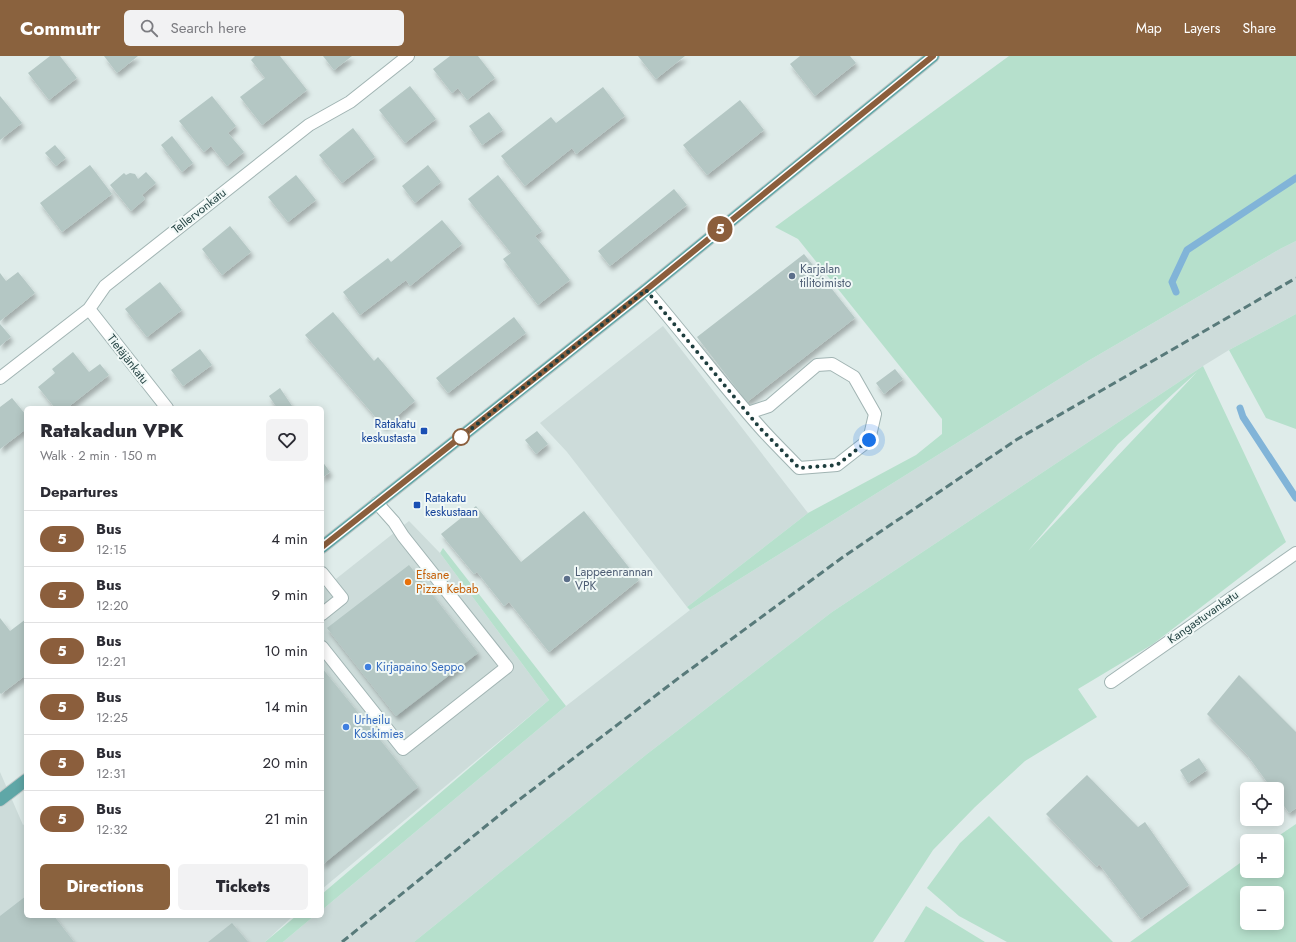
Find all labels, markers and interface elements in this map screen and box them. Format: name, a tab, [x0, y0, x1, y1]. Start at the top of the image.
search box	[124, 10, 404, 46]
text: Commutr	[20, 15, 100, 42]
icon: search	[138, 17, 160, 39]
text: Search here	[170, 17, 246, 39]
text: Map	[1136, 18, 1162, 38]
text: Layers	[1184, 18, 1220, 38]
text: Share	[1242, 18, 1276, 38]
street label: Tellervonkatu	[168, 184, 230, 238]
line badge: 5	[707, 216, 733, 242]
text: 5	[715, 219, 725, 239]
place label: Karjalan tilitoimisto	[800, 260, 852, 292]
marker: Karjalan tilitoimisto	[787, 271, 797, 281]
street label: Tietäjänkatu	[103, 330, 153, 388]
place label: Ratakatu keskustasta	[361, 415, 416, 447]
text: Ratakadun VPK	[40, 417, 184, 444]
button: heart	[266, 419, 308, 461]
marker: Ratakatu keskustasta	[419, 426, 429, 436]
unlabelled marker	[452, 428, 470, 446]
your location	[859, 430, 879, 450]
text: Walk · 2 min · 150 m	[40, 446, 157, 465]
text: Departures	[40, 481, 118, 503]
place label: Ratakatu keskustaan	[425, 489, 478, 521]
marker: Ratakatu keskustaan	[412, 500, 422, 510]
text: Bus	[96, 518, 121, 540]
text: 4 min	[271, 528, 308, 550]
text: 5	[57, 529, 67, 549]
text: 12:15	[96, 540, 126, 559]
place label: Lappeenrannan VPK	[575, 563, 653, 595]
place label: Efsane Pizza Kebab	[416, 566, 479, 598]
text: Bus	[96, 574, 121, 596]
marker: Lappeenrannan VPK	[562, 574, 572, 584]
marker: Efsane Pizza Kebab	[403, 577, 413, 587]
text: 9 min	[271, 584, 308, 606]
text: 5	[57, 585, 67, 605]
street label: Kangastuvankatu	[1164, 586, 1242, 648]
text: 12:20	[96, 596, 128, 615]
text: Bus	[96, 630, 121, 652]
text: 10 min	[264, 640, 308, 662]
text: 5	[57, 641, 67, 661]
text: 12:21	[96, 652, 126, 671]
place label: Kirjapaino Seppo	[376, 658, 464, 676]
marker: Kirjapaino Seppo	[363, 662, 373, 672]
text: Bus	[96, 686, 121, 708]
text: 14 min	[265, 696, 308, 718]
text: 5	[57, 697, 67, 717]
text: 12:25	[96, 708, 128, 727]
place label: Urheilu Koskimies	[354, 711, 404, 743]
marker: Urheilu Koskimies	[341, 722, 351, 732]
text: Bus	[96, 742, 121, 764]
text: 20 min	[262, 752, 308, 774]
text: 5	[57, 753, 67, 773]
text: 12:31	[96, 764, 126, 783]
map controls	[1240, 782, 1284, 930]
button: locate	[1240, 782, 1284, 826]
text: Bus	[96, 798, 121, 820]
text: 21 min	[265, 808, 308, 830]
text: 5	[57, 809, 67, 829]
text: 12:32	[96, 820, 128, 839]
button: +	[1240, 834, 1284, 878]
button: Directions	[40, 864, 170, 910]
button: Tickets	[178, 864, 308, 910]
button: −	[1240, 886, 1284, 930]

